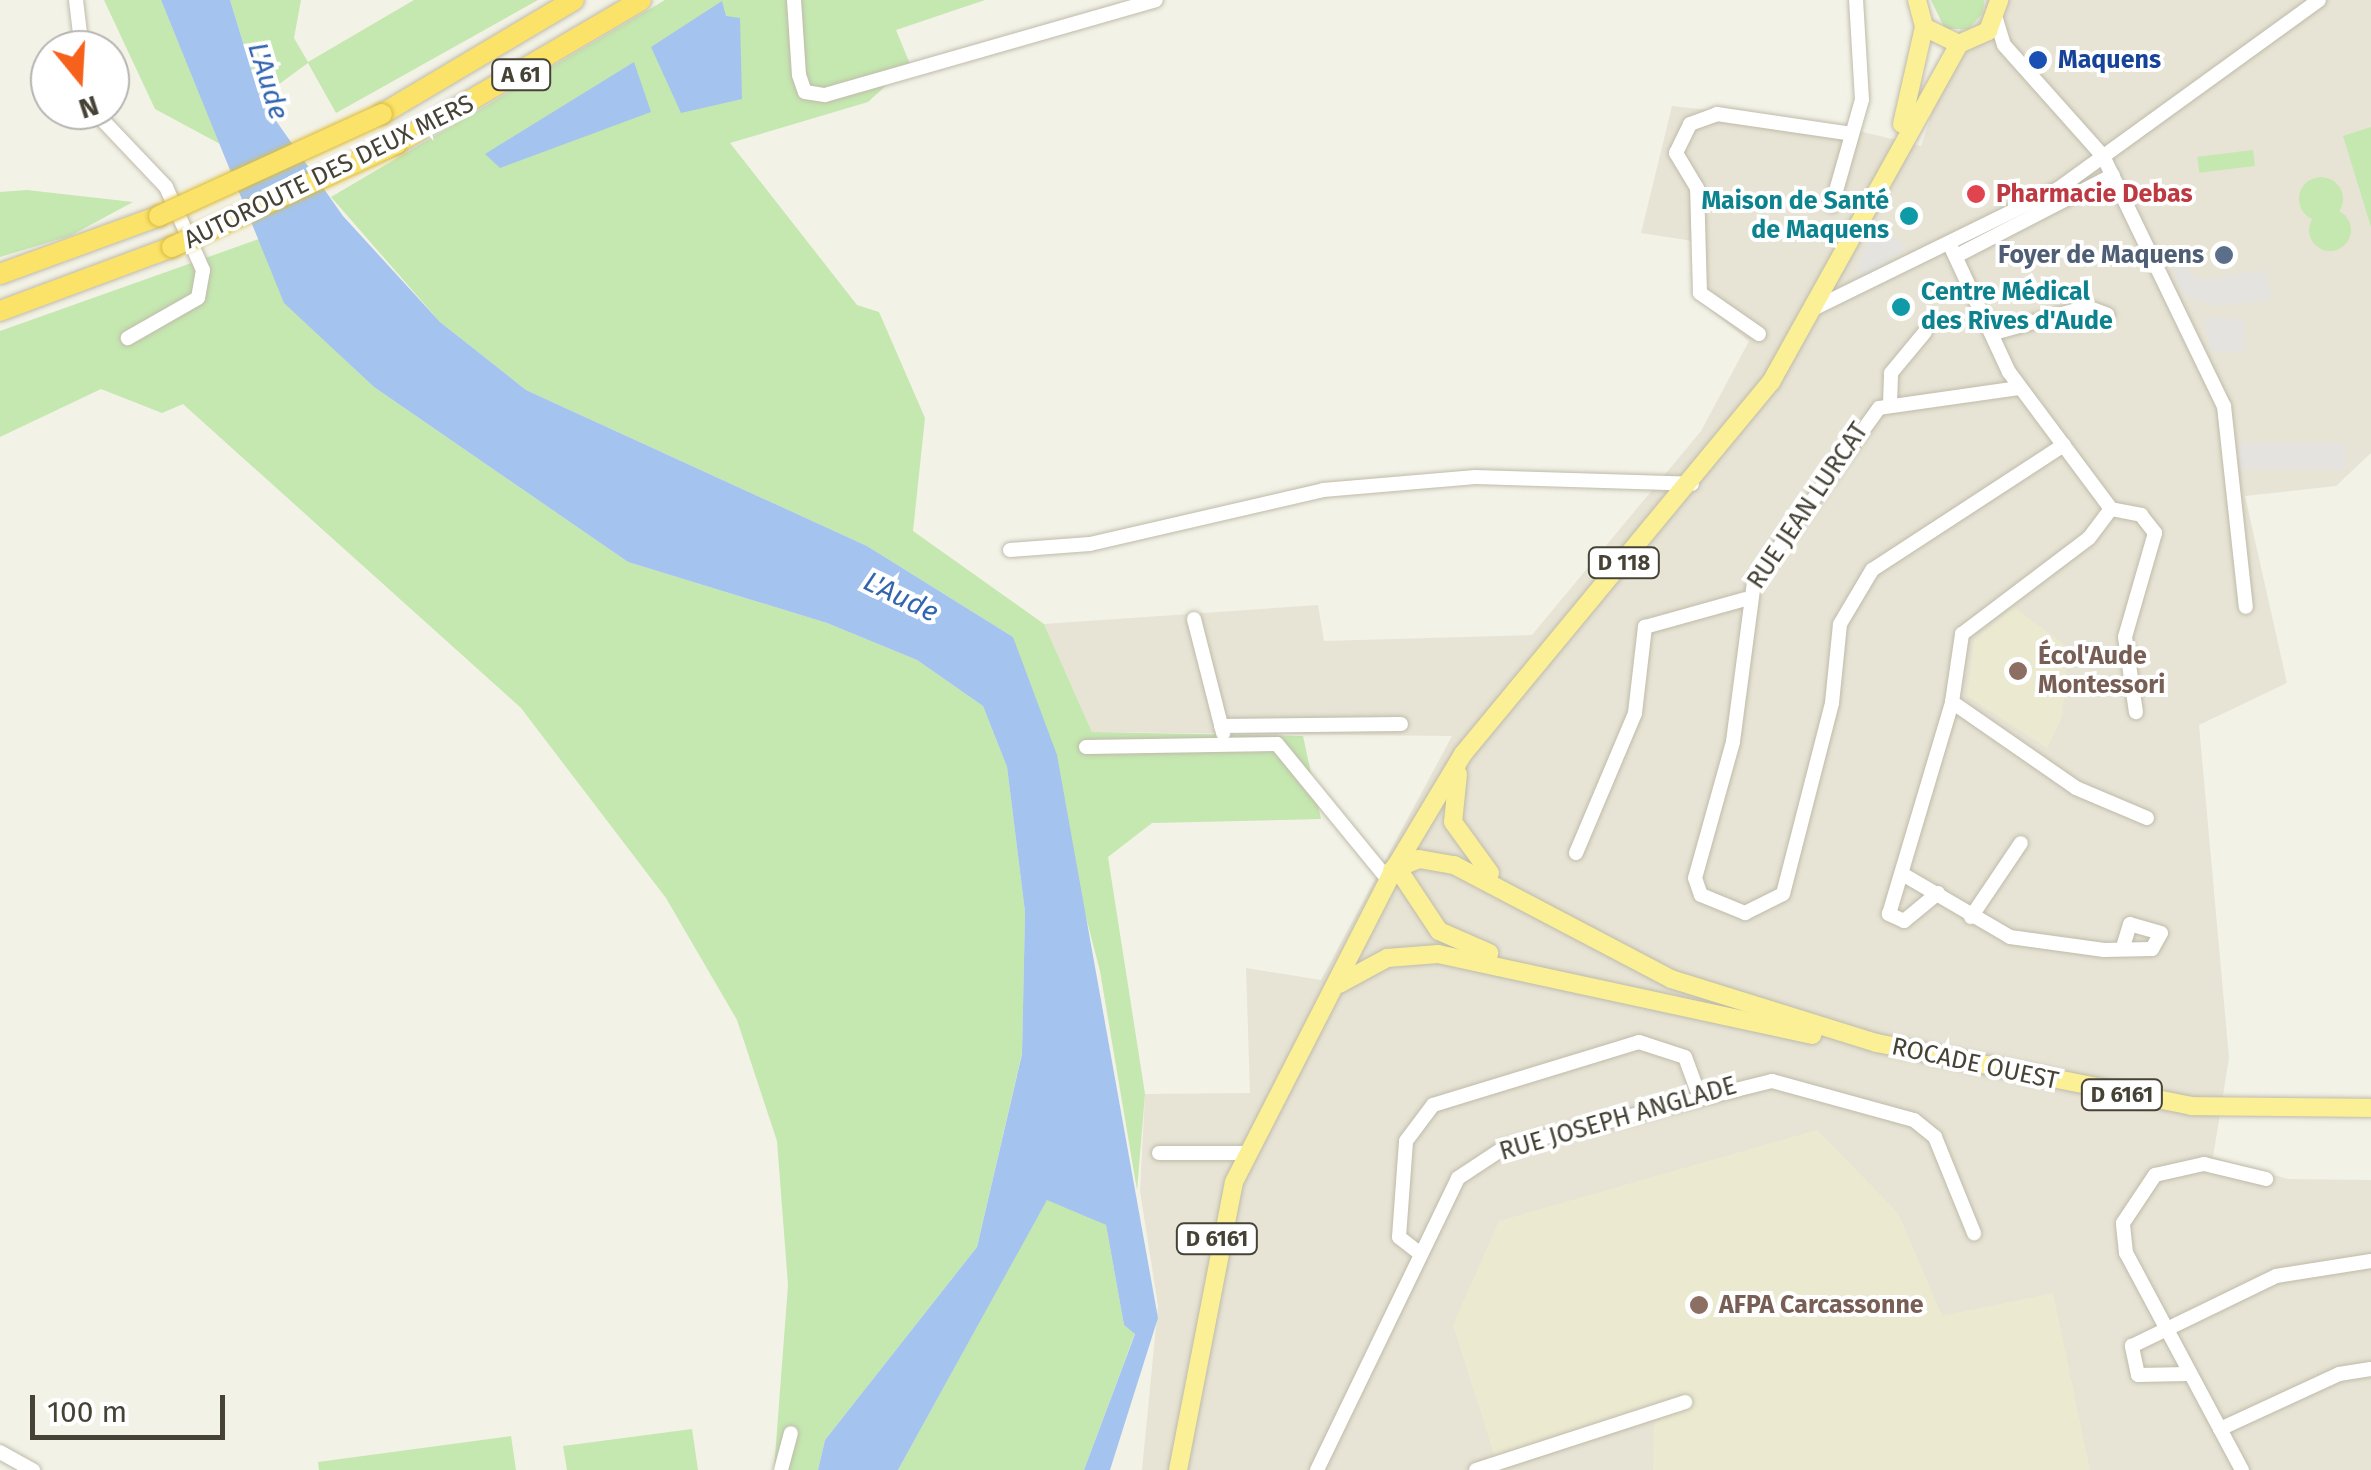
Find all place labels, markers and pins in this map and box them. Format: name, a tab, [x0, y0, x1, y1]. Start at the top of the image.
place label: Maquens	[2058, 45, 2161, 75]
marker: Maquens	[2027, 49, 2049, 71]
place label: Pharmacie Debas	[1996, 179, 2192, 209]
marker: Pharmacie Debas	[1965, 183, 1987, 205]
place label: Maison de Santé de Maquens	[1701, 187, 1889, 246]
marker: Maison de Santé de Maquens	[1898, 205, 1920, 227]
place label: Foyer de Maquens	[1998, 240, 2204, 270]
marker: Foyer de Maquens	[2213, 244, 2235, 266]
place label: Centre Médical des Rives d'Aude	[1921, 278, 2113, 337]
marker: Centre Médical des Rives d'Aude	[1890, 296, 1912, 318]
place label: Écol'Aude Montessori	[2038, 642, 2165, 701]
marker: Écol'Aude Montessori	[2007, 660, 2029, 682]
place label: AFPA Carcassonne	[1719, 1290, 1924, 1320]
marker: AFPA Carcassonne	[1688, 1294, 1710, 1316]

